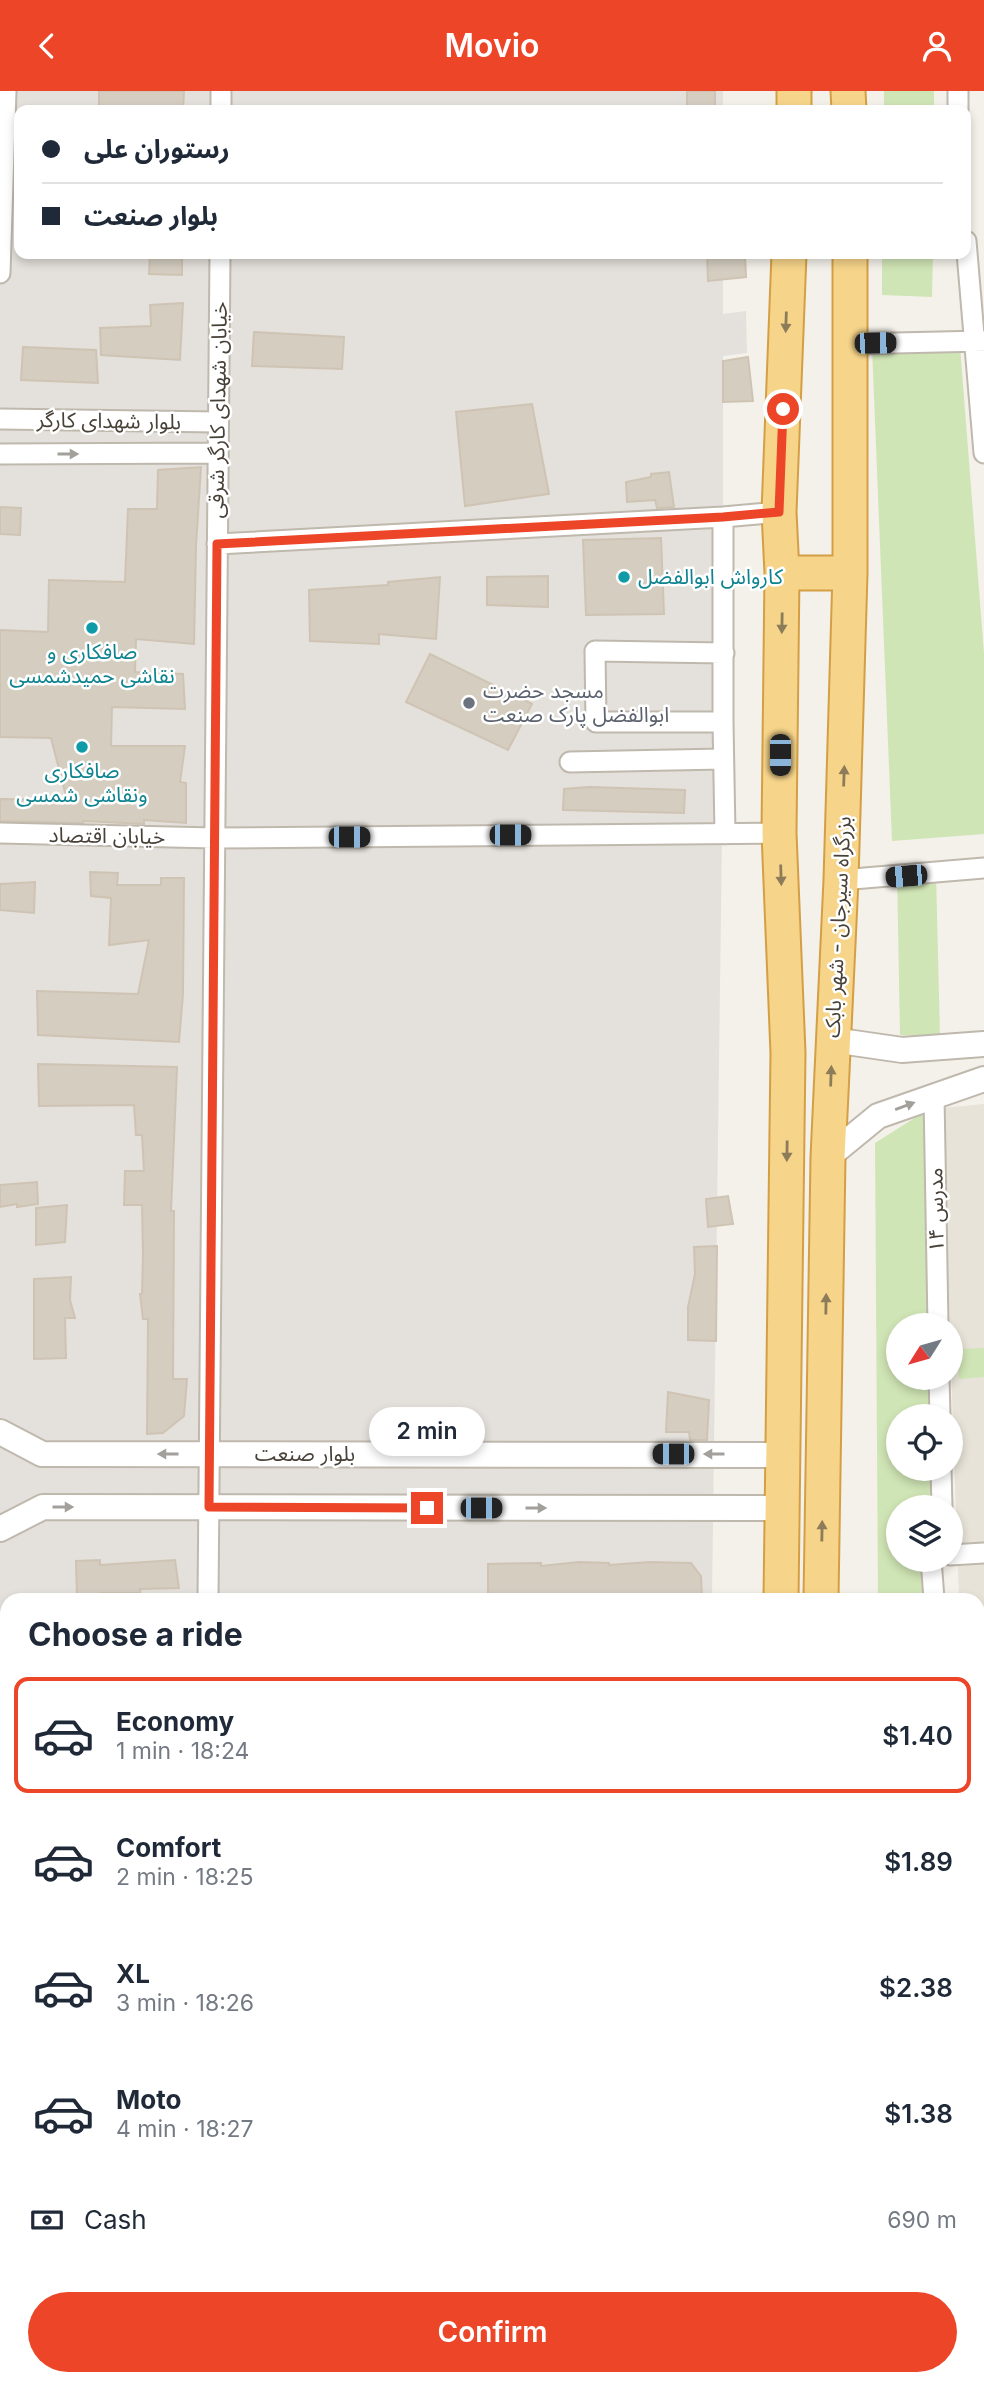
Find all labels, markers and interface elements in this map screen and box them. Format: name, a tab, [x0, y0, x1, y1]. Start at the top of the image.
text: Movio	[444, 26, 540, 65]
icon: back	[28, 27, 66, 65]
icon: person	[918, 27, 956, 65]
text: رستوران علی	[84, 133, 230, 164]
text: بلوار صنعت	[84, 200, 218, 231]
street label: خیابان شهدای کارگر شرقی	[203, 301, 232, 519]
one-way arrow	[781, 311, 792, 333]
car	[854, 332, 897, 354]
route start	[767, 393, 799, 425]
street label: بلوار شهدای کارگر	[36, 407, 181, 434]
one-way arrow	[57, 448, 79, 460]
place label: کارواش ابوالفضل	[638, 564, 783, 589]
marker: کارواش ابوالفضل	[616, 569, 632, 585]
one-way arrow	[776, 612, 787, 634]
marker: صافکاری و نقاشی حمیدشمسی	[84, 620, 100, 636]
place label: صافکاری و نقاشی حمیدشمسی	[9, 639, 175, 688]
place label: مسجد حضرت ابوالفضل پارک صنعت	[483, 678, 669, 728]
marker: مسجد حضرت ابوالفضل پارک صنعت	[461, 695, 477, 711]
car	[770, 734, 791, 776]
marker: صافکاری ونقاشی شمسی	[74, 739, 90, 755]
place label: صافکاری ونقاشی شمسی	[16, 758, 148, 807]
one-way arrow	[838, 764, 850, 786]
street label: بزرگراه سیرجان - شهر بابک	[819, 815, 856, 1038]
street label: خیابان اقتصاد	[48, 822, 166, 849]
car	[490, 825, 532, 846]
car	[329, 827, 371, 848]
one-way arrow	[775, 864, 786, 886]
car	[885, 864, 928, 888]
one-way arrow	[826, 1065, 837, 1087]
one-way arrow	[894, 1100, 915, 1111]
one-way arrow	[781, 1140, 792, 1162]
street label: مدرس ۱۴	[922, 1167, 949, 1253]
one-way arrow	[820, 1293, 832, 1315]
north arrow	[886, 1313, 962, 1389]
map controls	[886, 1313, 963, 1572]
button: locate	[886, 1404, 963, 1481]
callout: 2 min	[369, 1407, 485, 1455]
text: 2 min	[397, 1417, 457, 1445]
street label: بلوار صنعت	[255, 1441, 355, 1466]
car	[653, 1444, 695, 1465]
one-way arrow	[157, 1448, 179, 1460]
one-way arrow	[703, 1448, 725, 1460]
route end	[411, 1492, 443, 1524]
button: layers	[886, 1495, 963, 1572]
car	[461, 1498, 503, 1519]
one-way arrow	[52, 1501, 74, 1513]
one-way arrow	[525, 1502, 547, 1514]
one-way arrow	[816, 1520, 828, 1542]
text: Choose a ride	[28, 1615, 243, 1654]
icon: car	[32, 1704, 95, 1767]
text: Economy	[116, 1706, 234, 1737]
text: $1.40	[882, 1720, 953, 1751]
text: 1 min · 18:24	[116, 1737, 249, 1765]
icon: car	[32, 1830, 95, 1893]
text: Comfort	[116, 1832, 221, 1863]
text: $1.89	[884, 1846, 953, 1877]
text: 2 min · 18:25	[116, 1863, 254, 1891]
icon: car	[32, 1956, 95, 2019]
text: XL	[116, 1958, 150, 1989]
text: $2.38	[879, 1972, 953, 2003]
text: 3 min · 18:26	[116, 1989, 254, 2017]
icon: car	[32, 2082, 95, 2145]
text: Moto	[116, 2084, 181, 2115]
text: $1.38	[884, 2098, 953, 2129]
text: 4 min · 18:27	[116, 2115, 253, 2143]
icon: cash	[28, 2201, 66, 2239]
text: Cash	[84, 2204, 147, 2235]
text: 690 m	[887, 2206, 957, 2234]
button: Confirm	[28, 2292, 957, 2372]

